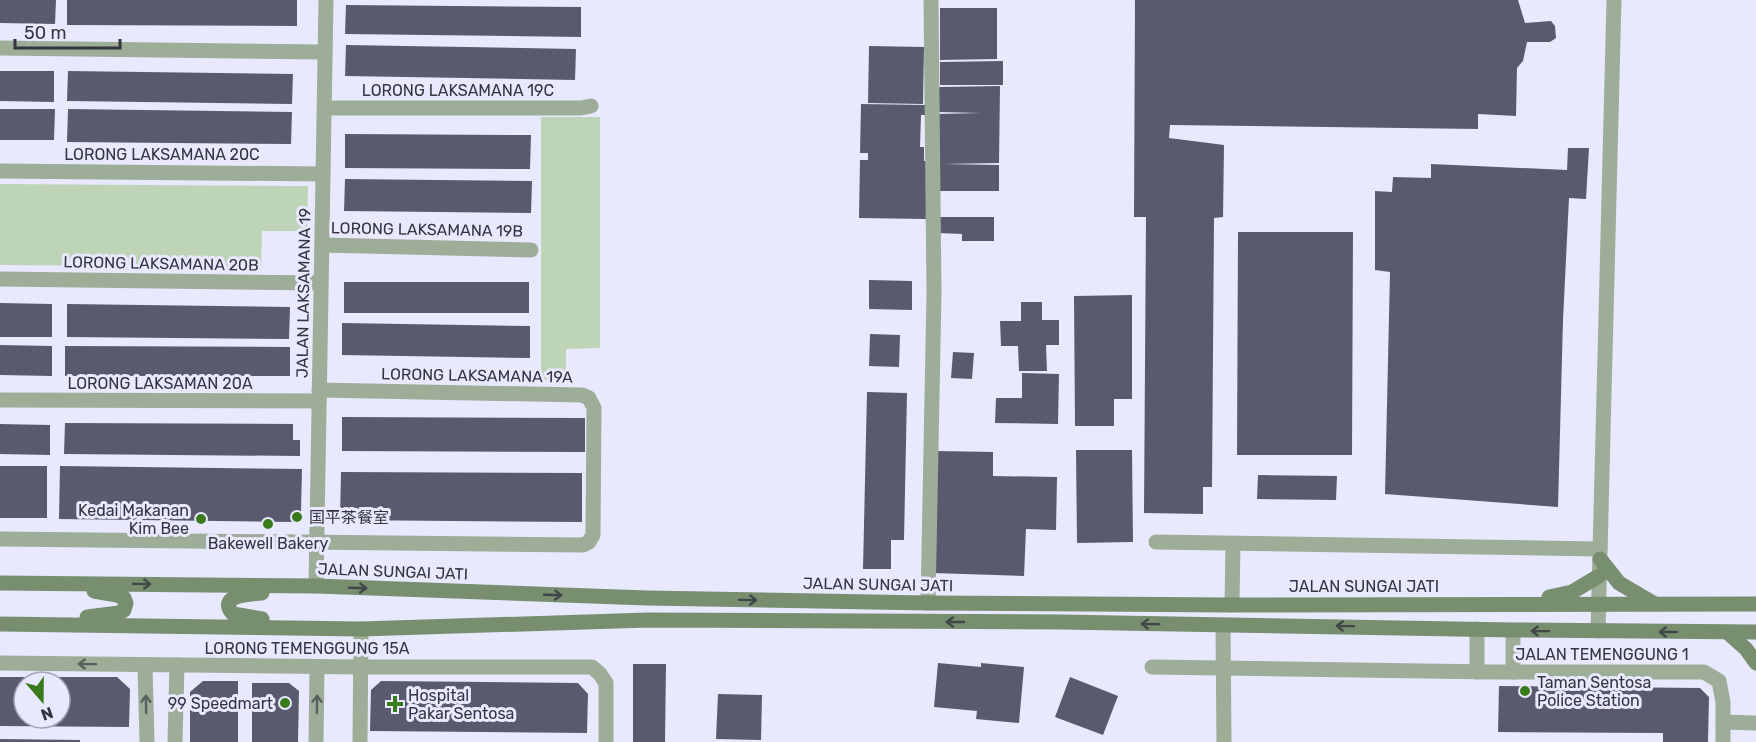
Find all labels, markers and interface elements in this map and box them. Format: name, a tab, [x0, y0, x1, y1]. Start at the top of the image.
scale bar	[15, 12, 120, 50]
text: 50 m	[24, 22, 67, 44]
street label: LORONG LAKSAMANA 19C	[362, 81, 554, 100]
street label: LORONG LAKSAMANA 20C	[64, 145, 260, 164]
street label: JALAN LAKSAMANA 19	[293, 208, 314, 378]
street label: LORONG LAKSAMANA 19B	[331, 218, 523, 241]
street label: LORONG LAKSAMANA 20B	[63, 252, 259, 275]
street label: LORONG LAKSAMANA 19A	[381, 364, 573, 387]
street label: LORONG LAKSAMAN 20A	[67, 374, 253, 393]
place label: Kedai Makanan Kim Bee	[78, 501, 189, 538]
place label: 国平茶餐室	[309, 508, 389, 527]
marker: 国平茶餐室	[290, 510, 304, 524]
marker: Kedai Makanan Kim Bee	[194, 512, 208, 526]
marker: Bakewell Bakery	[261, 517, 275, 531]
place label: Bakewell Bakery	[208, 534, 328, 553]
street label: JALAN SUNGAI JATI	[317, 559, 469, 584]
street label: JALAN SUNGAI JATI	[803, 574, 953, 595]
street label: JALAN SUNGAI JATI	[1289, 577, 1439, 596]
one-way arrow	[132, 578, 152, 590]
one-way arrow	[348, 582, 368, 593]
one-way arrow	[543, 589, 563, 600]
one-way arrow	[738, 594, 758, 606]
one-way arrow	[945, 616, 965, 628]
one-way arrow	[1140, 618, 1160, 629]
one-way arrow	[1335, 621, 1355, 632]
one-way arrow	[1530, 625, 1550, 637]
one-way arrow	[1659, 626, 1679, 638]
street label: LORONG TEMENGGUNG 15A	[204, 639, 410, 658]
street label: JALAN TEMENGGUNG 1	[1515, 645, 1689, 664]
one-way arrow	[77, 658, 97, 670]
north arrow	[12, 670, 72, 730]
place label: Taman Sentosa Police Station	[1537, 673, 1651, 710]
marker: Taman Sentosa Police Station	[1518, 684, 1532, 698]
place label: Hospital Pakar Sentosa	[408, 686, 514, 723]
one-way arrow	[140, 694, 152, 714]
place label: 99 Speedmart	[168, 694, 273, 713]
one-way arrow	[311, 695, 323, 715]
marker: Hospital Pakar Sentosa	[386, 695, 404, 713]
marker: 99 Speedmart	[278, 696, 292, 710]
text: N	[38, 703, 56, 725]

